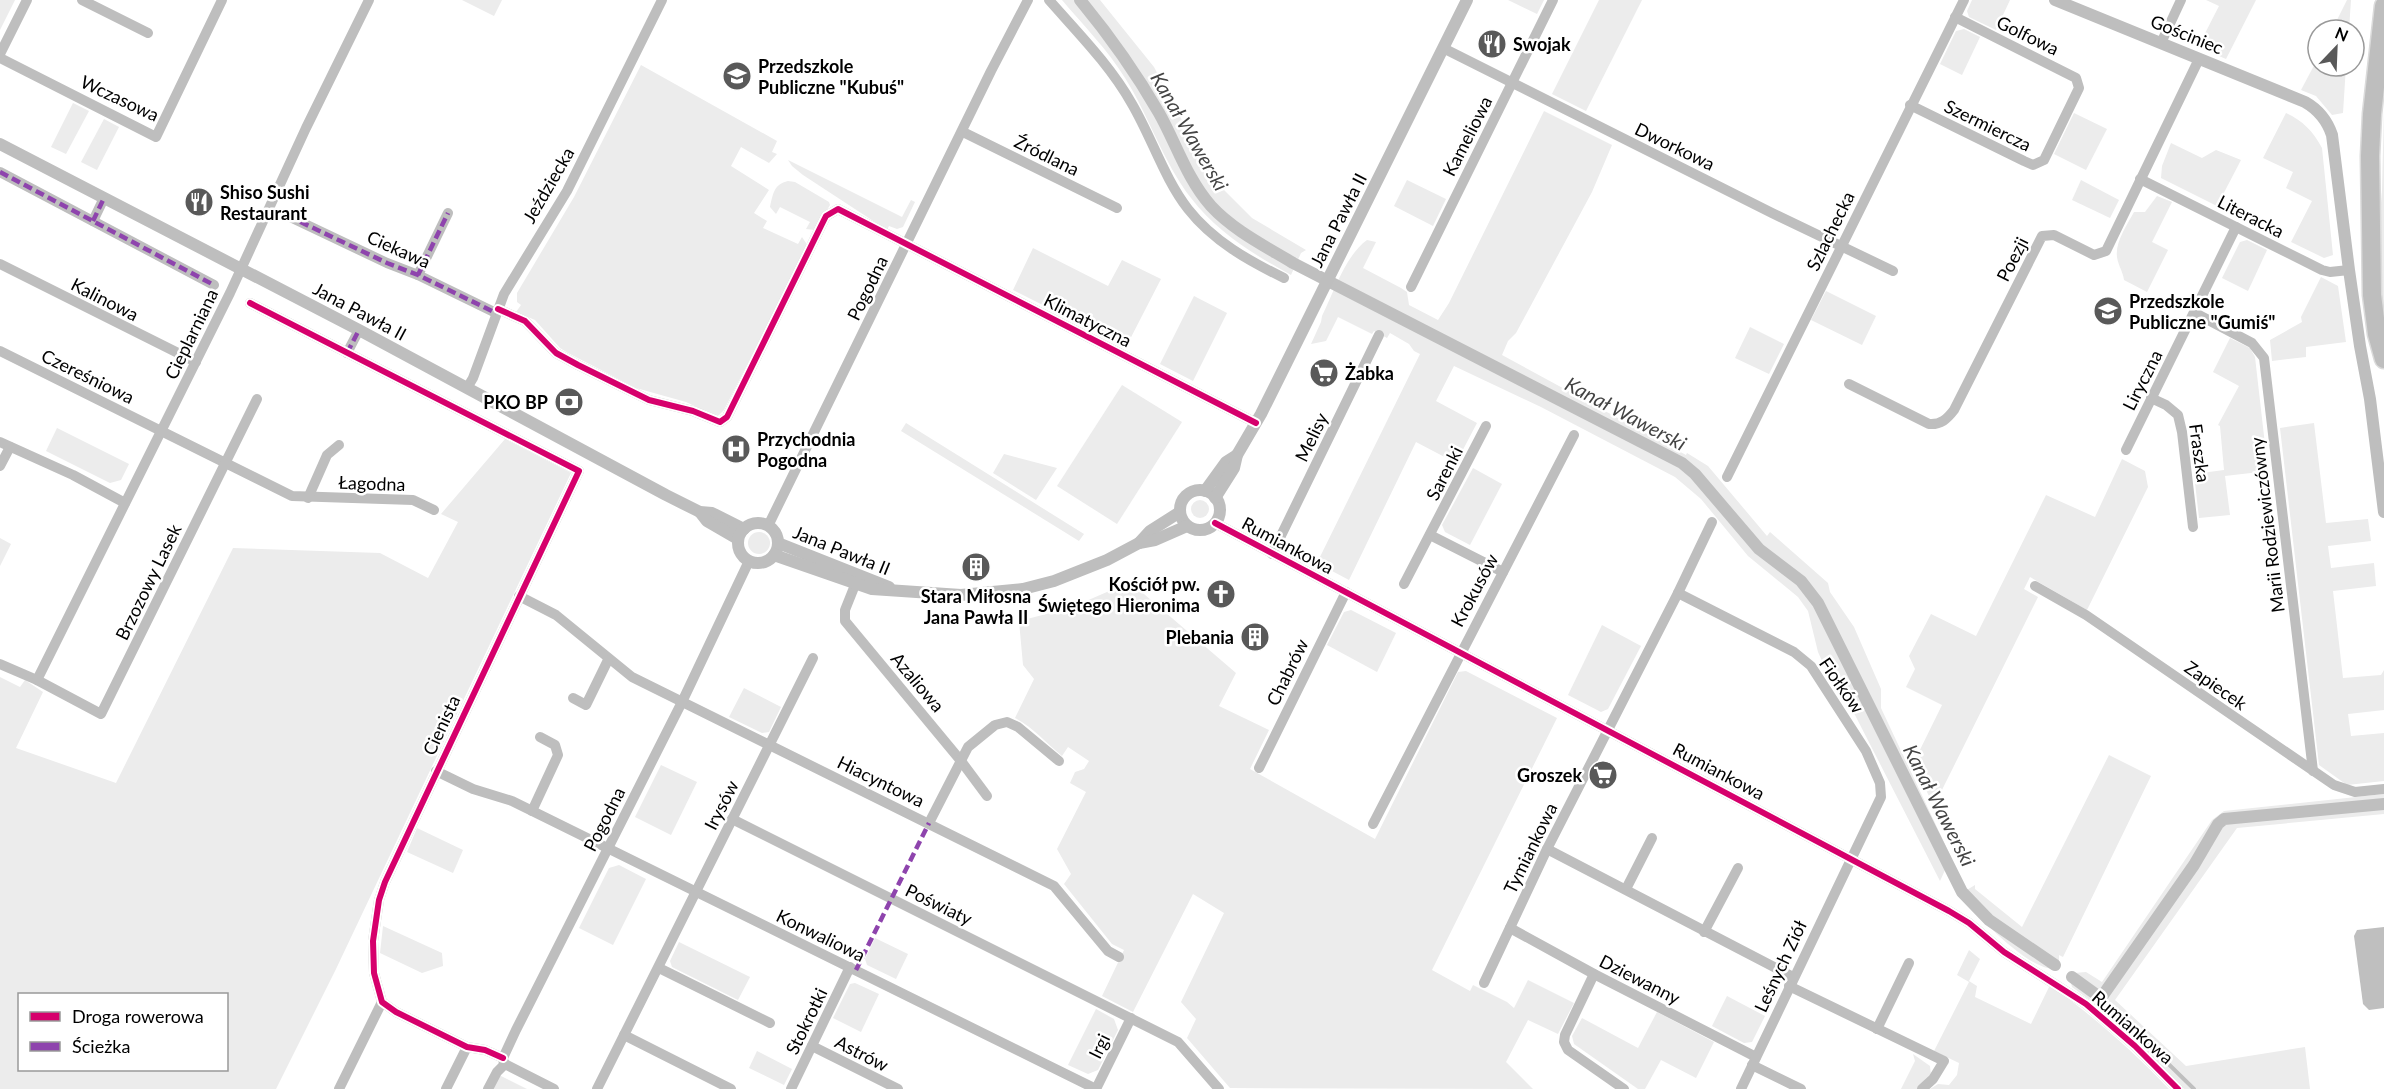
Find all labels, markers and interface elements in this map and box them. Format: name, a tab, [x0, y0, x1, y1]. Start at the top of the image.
street label: Gościniec	[2147, 9, 2227, 59]
street label: Golfowa	[1993, 11, 2063, 59]
north arrow	[2306, 18, 2366, 78]
text: N	[2333, 23, 2351, 45]
restaurant icon: Swojak	[1476, 28, 1508, 60]
place label: Swojak	[1513, 33, 1571, 55]
place label: Przedszkole Publiczne "Kubuś"	[758, 55, 904, 98]
school or university icon: Przedszkole Publiczne "Kubuś"	[721, 60, 753, 92]
water label: Kanał Wawerski	[1146, 67, 1234, 195]
street label: Wczasowa	[77, 70, 163, 126]
street label: Kameliowa	[1438, 92, 1496, 180]
street label: Szermiercza	[1941, 95, 2035, 155]
street label: Dworkowa	[1631, 117, 1719, 175]
street label: Źródlana	[1011, 130, 1083, 180]
street label: Jeździecka	[518, 143, 578, 227]
street label: Jana Pawła II	[1305, 169, 1371, 271]
place label: Shiso Sushi Restaurant	[220, 181, 310, 224]
restaurant icon: Shiso Sushi Restaurant	[183, 186, 215, 218]
street label: Szlachecka	[1801, 188, 1859, 274]
street label: Literacka	[2214, 190, 2288, 242]
street label: Ciekawa	[364, 225, 434, 273]
street label: Poezji	[1992, 233, 2032, 285]
street label: Pogodna	[842, 252, 892, 324]
street label: Kalinowa	[68, 273, 142, 325]
street label: Jana Pawła II	[310, 277, 410, 345]
street label: Cieplarniana	[160, 285, 222, 383]
street label: Klimatyczna	[1041, 289, 1135, 351]
place label: Przedszkole Publiczne "Gumiś"	[2129, 290, 2275, 333]
school or university icon: Przedszkole Publiczne "Gumiś"	[2092, 295, 2124, 327]
street label: Czereśniowa	[38, 344, 138, 408]
street label: Liryczna	[2117, 346, 2167, 414]
supermarket icon: Żabka	[1308, 357, 1340, 389]
place label: Żabka	[1345, 362, 1394, 384]
water label: Kanał Wawerski	[1561, 371, 1691, 455]
bank icon: PKO BP	[553, 386, 585, 418]
place label: PKO BP	[483, 391, 548, 413]
street label: Melisy	[1290, 408, 1332, 465]
street label: Fraszka	[2185, 422, 2215, 484]
place label: Przychodnia Pogodna	[757, 428, 855, 471]
hospital icon: Przychodnia Pogodna	[720, 433, 752, 465]
street label: Marii Rodziewiczówny	[2245, 435, 2289, 614]
street label: Sarenki	[1421, 442, 1467, 504]
street label: Łagodna	[338, 471, 406, 495]
street label: Rumiankowa	[1238, 512, 1338, 578]
street label: Brzozowy Lasek	[110, 520, 186, 644]
street label: Jana Pawła II	[790, 521, 894, 579]
street label: Krokusów	[1446, 550, 1502, 630]
building icon: Stara Miłosna Jana Pawła II	[960, 551, 992, 583]
place label: Kościół pw. Świętego Hieronima	[1038, 573, 1200, 616]
church icon: Kościół pw. Świętego Hieronima	[1205, 578, 1237, 610]
place label: Stara Miłosna Jana Pawła II	[921, 585, 1031, 628]
building icon: Plebania	[1239, 621, 1271, 653]
place label: Plebania	[1166, 626, 1234, 648]
street label: Chabrów	[1261, 635, 1313, 709]
street label: Azaliowa	[887, 648, 949, 716]
street label: Fiołków	[1815, 653, 1869, 717]
street label: Zapiecek	[2181, 656, 2252, 715]
street label: Cienista	[418, 692, 464, 758]
street label: Rumiankowa	[1669, 738, 1769, 804]
water label: Kanał Wawerski	[1899, 740, 1981, 870]
street label: Hiacyntowa	[834, 750, 928, 812]
supermarket icon: Groszek	[1587, 759, 1619, 791]
place label: Groszek	[1517, 764, 1582, 786]
street label: Irysów	[699, 777, 743, 833]
street label: Pogodna	[579, 783, 629, 855]
street label: Tymiankowa	[1499, 799, 1561, 897]
street label: Poświaty	[902, 878, 977, 930]
street label: Konwaliowa	[773, 904, 869, 966]
street label: Leśnych Ziół	[1749, 916, 1811, 1015]
street label: Dziewanny	[1596, 949, 1685, 1009]
street label: Stokrotki	[780, 984, 832, 1058]
street label: Rumiankowa	[2088, 986, 2178, 1068]
legend	[18, 993, 228, 1071]
text: Droga rowerowa	[72, 1005, 204, 1027]
street label: Astrów	[832, 1030, 892, 1076]
street label: Irgi	[1084, 1030, 1114, 1062]
text: Ścieżka	[72, 1035, 130, 1057]

